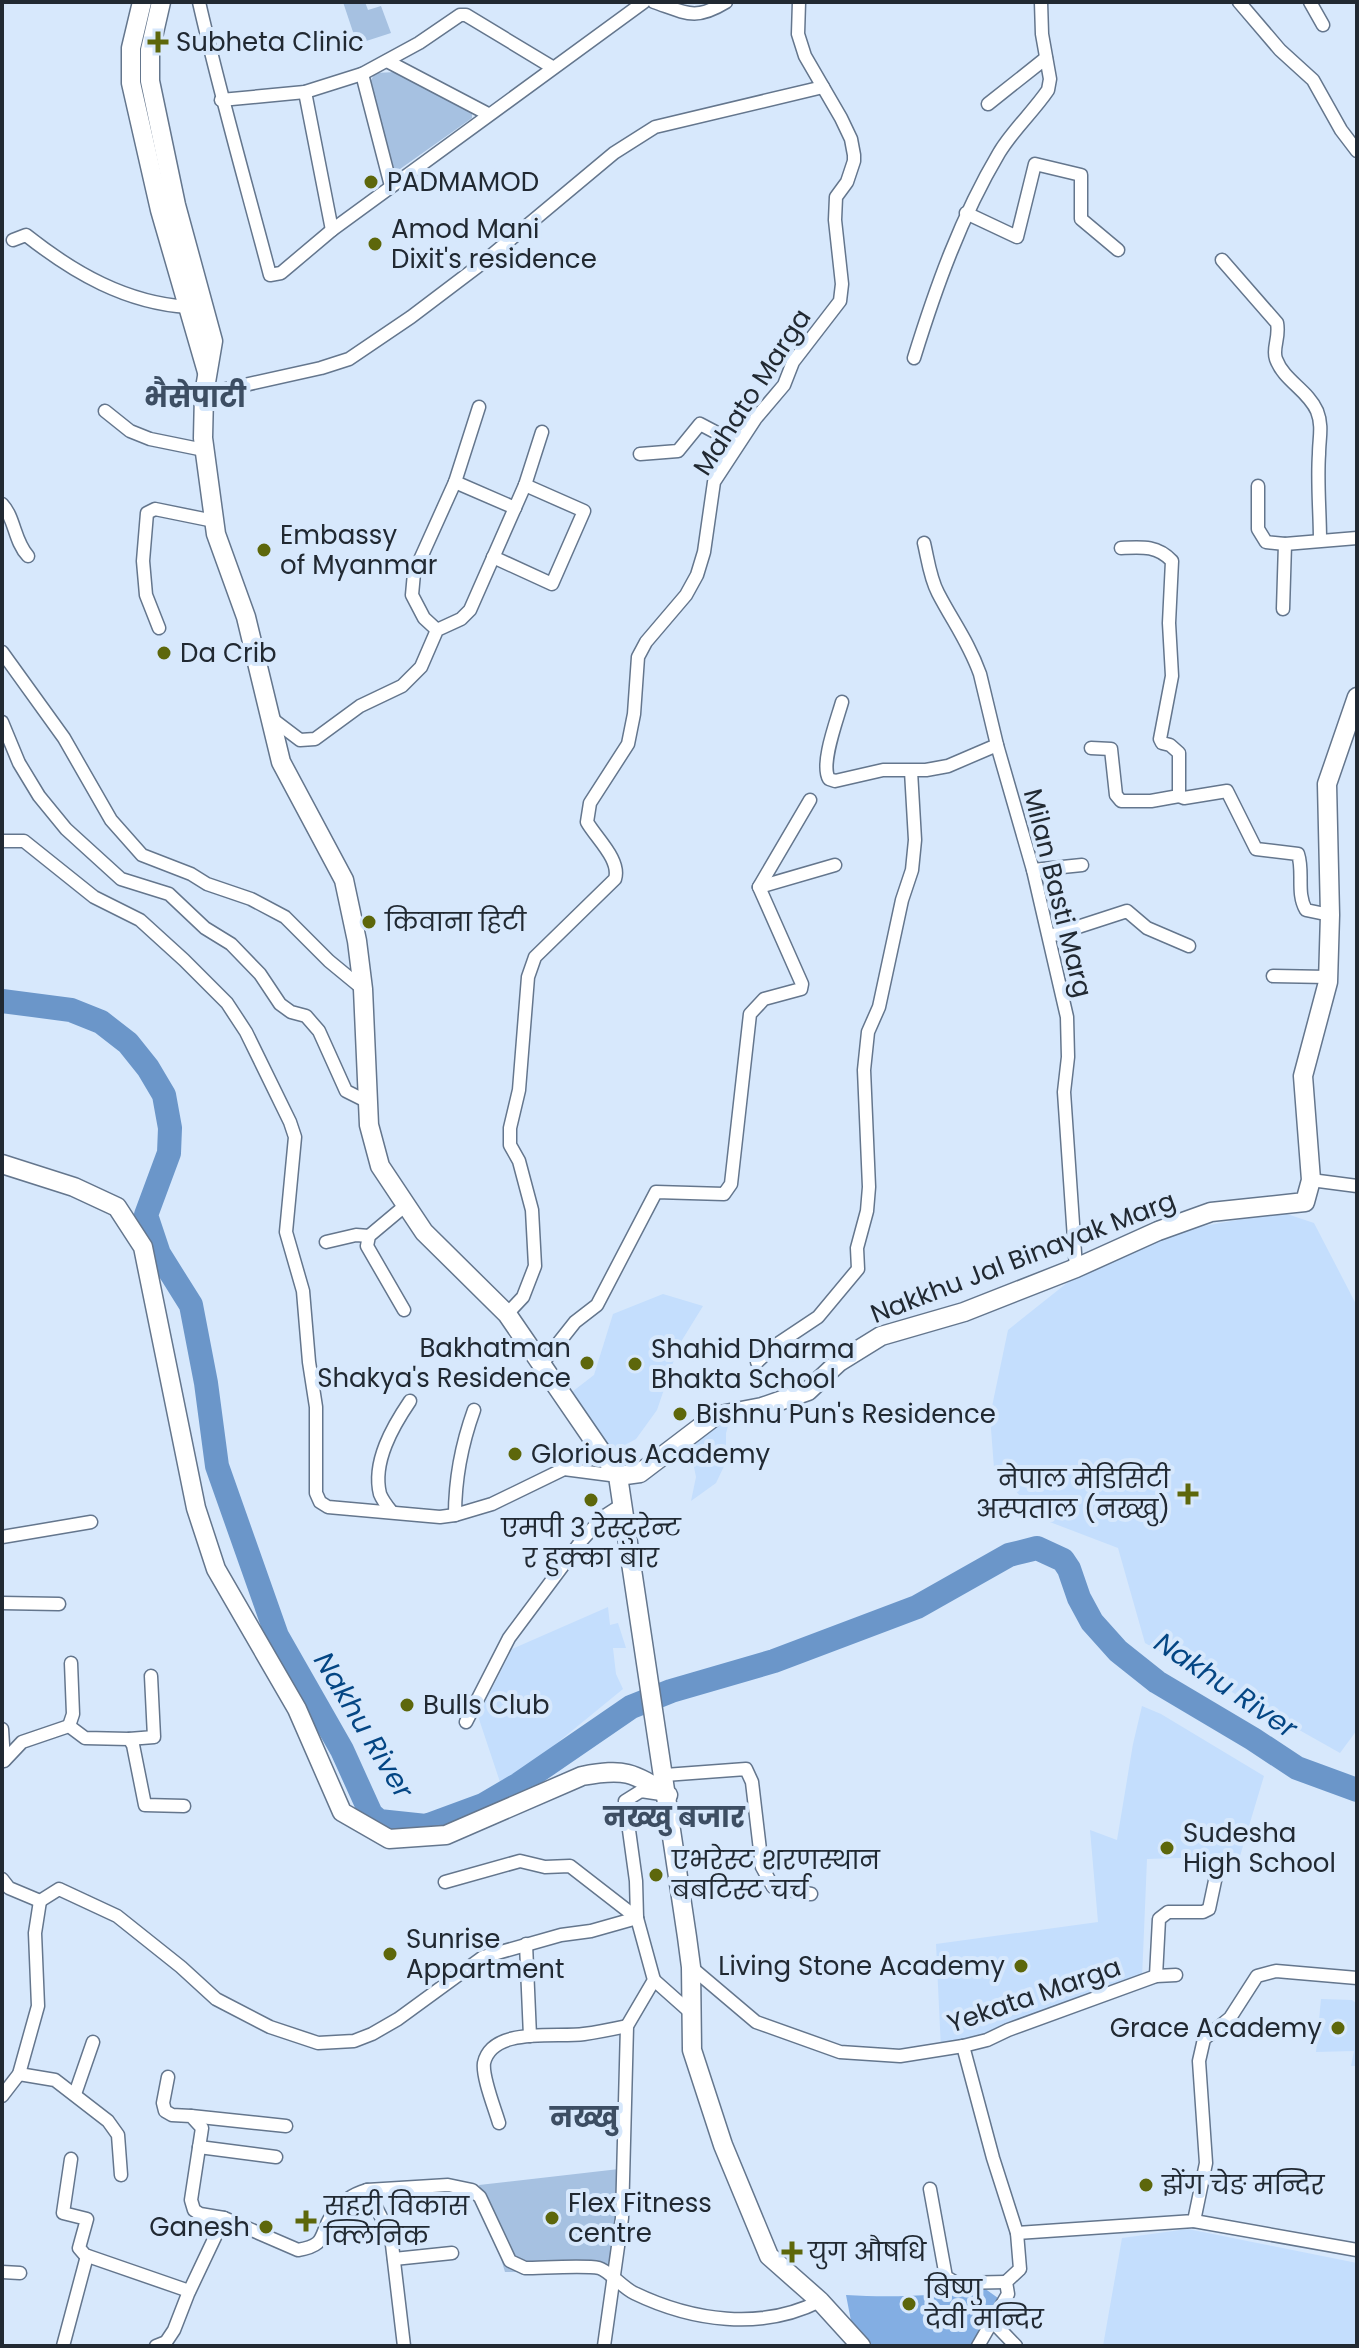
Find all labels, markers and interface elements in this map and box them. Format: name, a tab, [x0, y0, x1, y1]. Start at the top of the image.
place label: Subheta Clinic	[176, 24, 364, 60]
marker: Subheta Clinic	[147, 31, 169, 53]
place label: PADMAMOD	[387, 164, 539, 200]
marker: PADMAMOD	[362, 173, 380, 191]
place label: Amod Mani Dixit's residence	[391, 211, 597, 277]
marker: Amod Mani Dixit's residence	[366, 235, 384, 253]
street label: Mahato Marga	[685, 302, 819, 482]
district label: भैसेपाटी	[144, 376, 247, 417]
place label: Embassy of Myanmar	[280, 517, 437, 583]
marker: Embassy of Myanmar	[255, 541, 273, 559]
place label: Da Crib	[180, 635, 277, 671]
marker: Da Crib	[155, 644, 173, 662]
street label: Milan Basti Marg	[1015, 785, 1101, 1001]
place label: किवाना हिटी	[384, 904, 528, 940]
marker: किवाना हिटी	[360, 913, 378, 931]
street label: Nakkhu Jal Binayak Marg	[865, 1182, 1181, 1332]
place label: Bakhatman Shakya's Residence	[317, 1330, 571, 1396]
place label: Shahid Dharma Bhakta School	[651, 1331, 855, 1397]
marker: Bakhatman Shakya's Residence	[578, 1354, 596, 1372]
marker: Shahid Dharma Bhakta School	[626, 1355, 644, 1373]
place label: Bishnu Pun's Residence	[696, 1396, 996, 1432]
marker: Bishnu Pun's Residence	[671, 1405, 689, 1423]
place label: Glorious Academy	[531, 1436, 771, 1472]
marker: Glorious Academy	[506, 1445, 524, 1463]
place label: नेपाल मेडिसिटी अस्पताल (नख्खु)	[976, 1461, 1171, 1527]
marker: नेपाल मेडिसिटी अस्पताल (नख्खु)	[1177, 1483, 1199, 1505]
marker: एमपी 3 रेस्टुरेन्ट र हुक्का बार	[582, 1491, 600, 1509]
place label: एमपी 3 रेस्टुरेन्ट र हुक्का बार	[500, 1510, 682, 1577]
water label: Nakhu River	[1147, 1623, 1305, 1748]
water label: Nakhu River	[304, 1645, 423, 1806]
place label: Bulls Club	[423, 1687, 550, 1723]
marker: Bulls Club	[398, 1696, 416, 1714]
district label: नख्खु बजार	[602, 1798, 746, 1837]
place label: Sudesha High School	[1183, 1815, 1336, 1881]
marker: Sudesha High School	[1158, 1839, 1176, 1857]
place label: एभरेस्ट शरणस्थान बबटिस्ट चर्च	[671, 1842, 881, 1908]
marker: एभरेस्ट शरणस्थान बबटिस्ट चर्च	[647, 1866, 665, 1884]
place label: Sunrise Appartment	[406, 1921, 564, 1987]
marker: Sunrise Appartment	[381, 1945, 399, 1963]
place label: Living Stone Academy	[718, 1948, 1005, 1984]
street label: Yekata Marga	[943, 1949, 1125, 2041]
marker: Living Stone Academy	[1012, 1957, 1030, 1975]
place label: Grace Academy	[1110, 2010, 1322, 2046]
marker: Grace Academy	[1329, 2019, 1347, 2037]
district label: नख्खु	[549, 2098, 620, 2137]
place label: झेंग चेङ मन्दिर	[1161, 2167, 1325, 2203]
marker: झेंग चेङ मन्दिर	[1137, 2176, 1155, 2194]
place label: Flex Fitness centre	[568, 2185, 712, 2251]
place label: सहरी विकास क्लिनिक	[323, 2188, 470, 2254]
place label: Ganesh	[149, 2209, 250, 2245]
marker: Flex Fitness centre	[543, 2209, 561, 2227]
marker: सहरी विकास क्लिनिक	[295, 2210, 317, 2232]
marker: Ganesh	[257, 2218, 275, 2236]
place label: युग औषधि	[807, 2234, 927, 2270]
marker: युग औषधि	[783, 2243, 801, 2261]
place label: बिष्णु देवी मन्दिर	[924, 2271, 1045, 2337]
marker: बिष्णु देवी मन्दिर	[900, 2295, 918, 2313]

